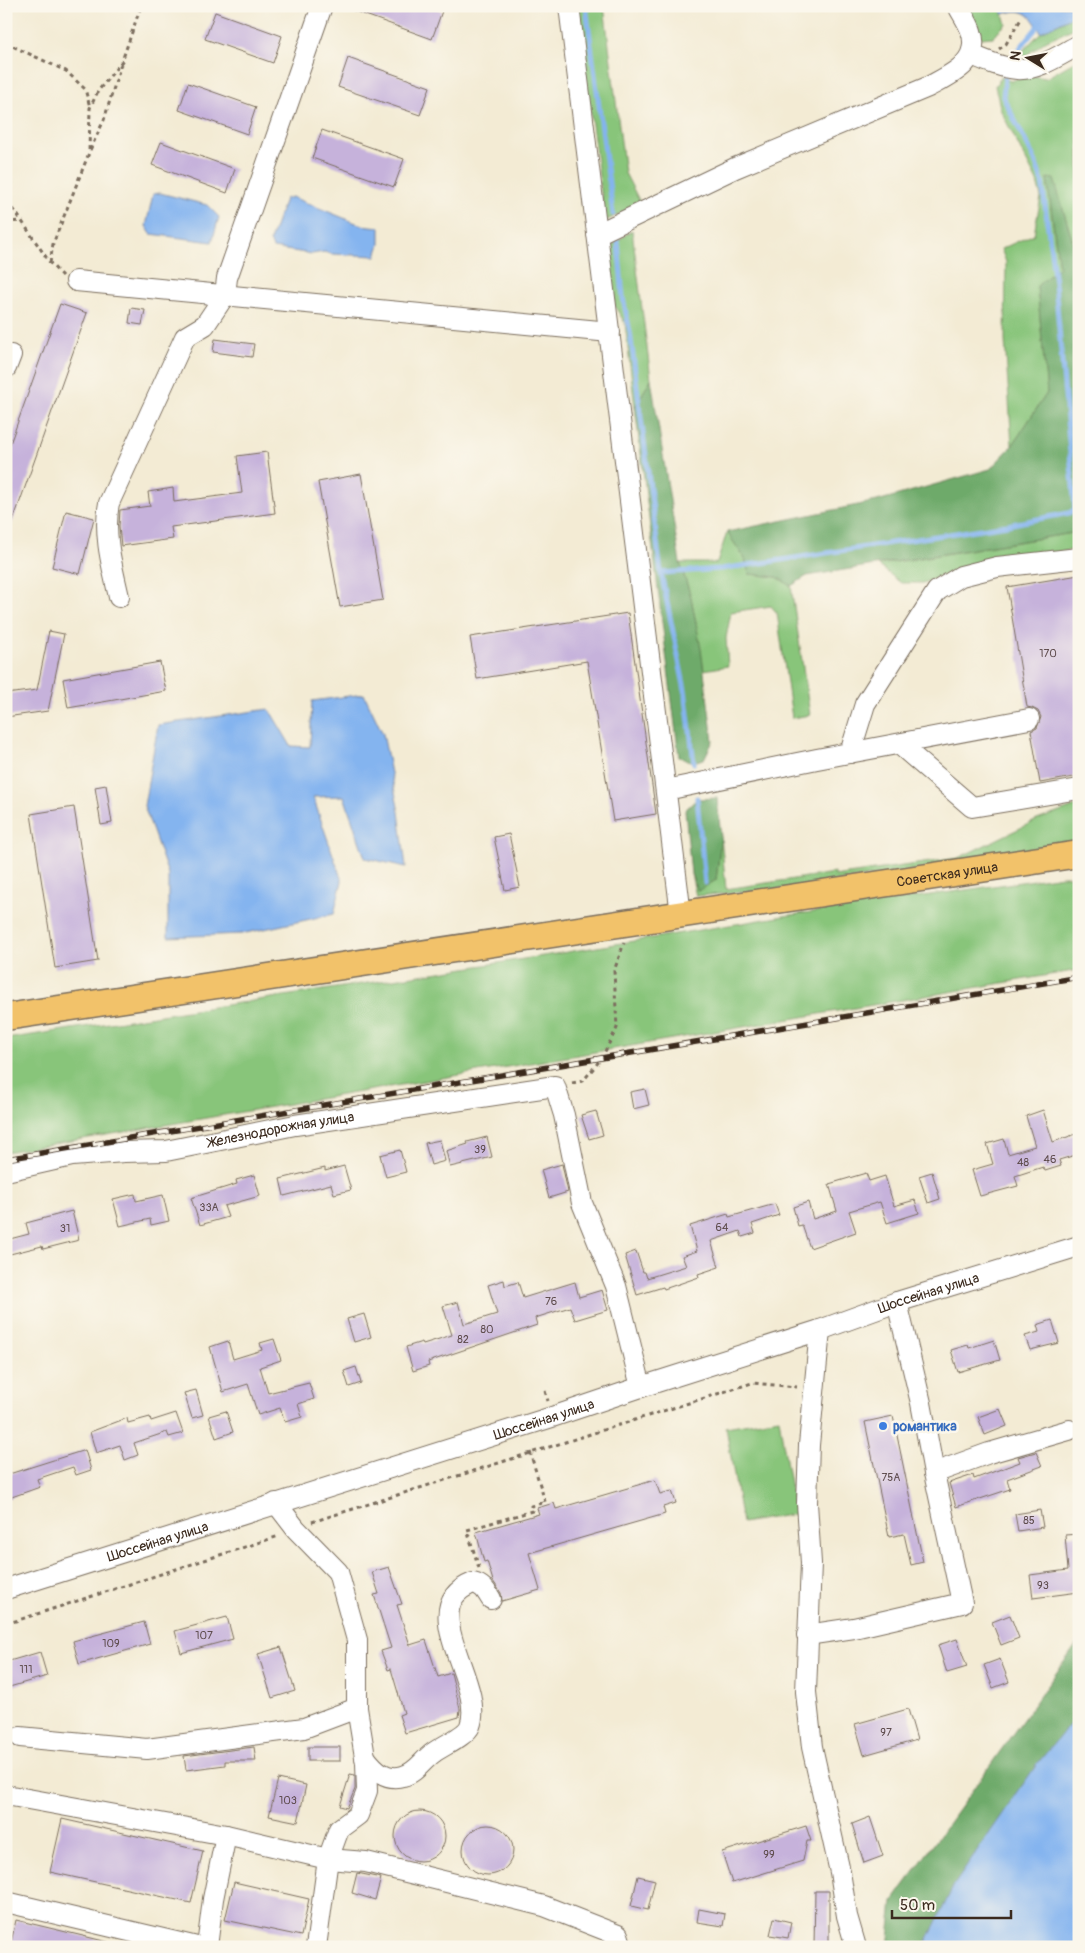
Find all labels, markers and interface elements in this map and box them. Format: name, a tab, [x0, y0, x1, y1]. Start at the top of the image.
north arrow	[1002, 32, 1052, 82]
text: N	[1006, 50, 1025, 62]
house number: 170	[1039, 647, 1057, 660]
street label: Советская улица	[895, 858, 999, 891]
street label: Железнодорожная улица	[205, 1108, 355, 1152]
house number: 39	[474, 1143, 486, 1156]
house number: 46	[1044, 1153, 1056, 1166]
house number: 48	[1017, 1156, 1029, 1169]
house number: 33А	[199, 1201, 219, 1214]
house number: 64	[716, 1221, 729, 1234]
house number: 31	[60, 1222, 70, 1235]
street label: Шоссейная улица	[876, 1269, 981, 1317]
house number: 76	[545, 1295, 557, 1308]
house number: 80	[480, 1323, 494, 1336]
house number: 82	[457, 1333, 469, 1346]
street label: Шоссейная улица	[491, 1395, 597, 1444]
place label: романтика	[893, 1418, 957, 1435]
marker: романтика	[877, 1420, 889, 1432]
house number: 75А	[882, 1471, 900, 1484]
house number: 85	[1023, 1514, 1035, 1527]
street label: Шоссейная улица	[105, 1518, 210, 1566]
house number: 93	[1037, 1579, 1049, 1592]
house number: 107	[195, 1629, 213, 1642]
house number: 109	[102, 1637, 120, 1650]
house number: 111	[20, 1663, 32, 1676]
house number: 97	[880, 1726, 892, 1739]
house number: 103	[279, 1794, 297, 1807]
house number: 99	[763, 1848, 775, 1861]
scale bar	[892, 1888, 1011, 1920]
text: 50 m	[900, 1896, 935, 1915]

